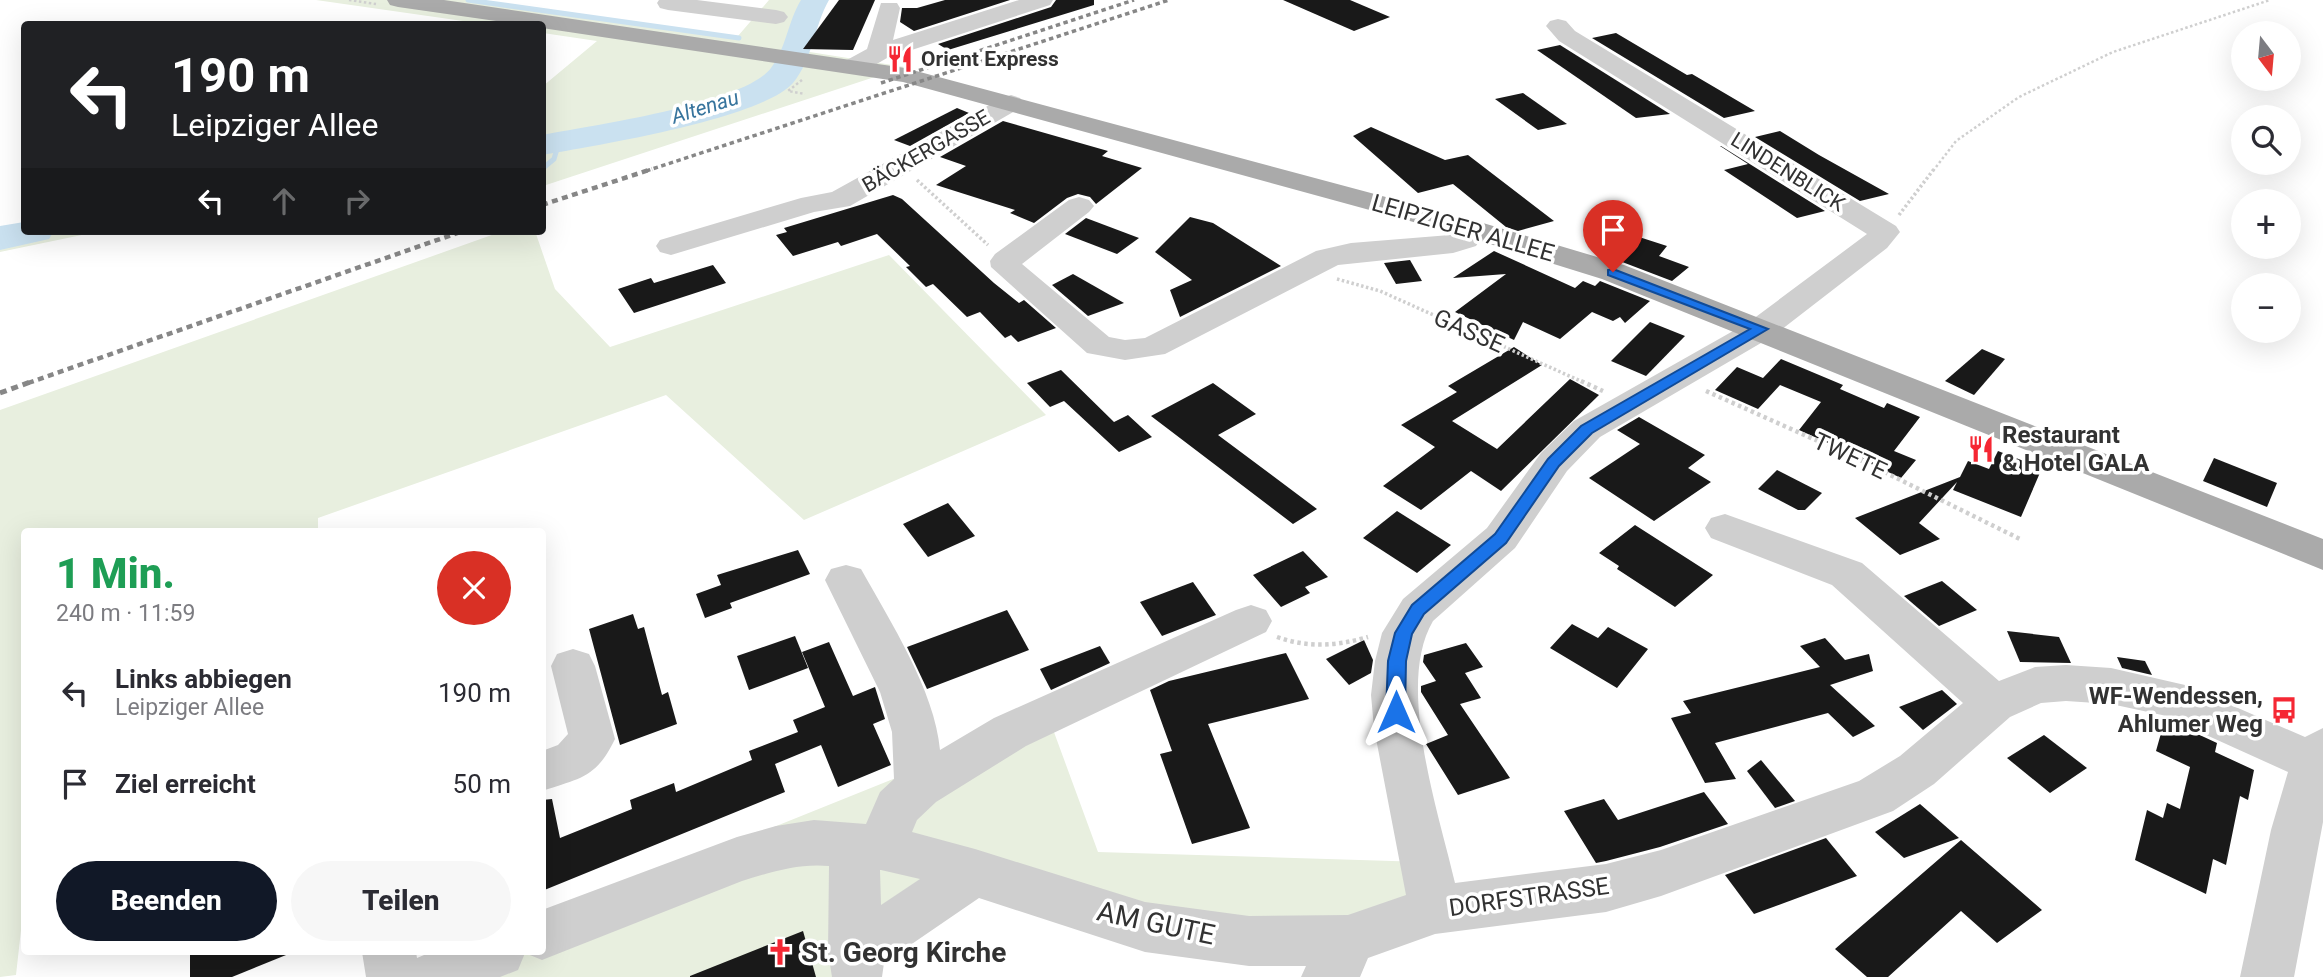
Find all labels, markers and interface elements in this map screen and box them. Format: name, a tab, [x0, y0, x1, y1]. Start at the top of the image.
north arrow	[2231, 21, 2301, 91]
map controls	[2231, 21, 2301, 343]
restaurant icon: Orient Express	[885, 44, 915, 74]
text: 190 m	[171, 47, 310, 104]
place label: Orient Express	[921, 47, 1059, 71]
icon: left	[56, 49, 147, 140]
water label: Altenau	[667, 85, 742, 129]
street label: BÄCKERGASSE	[858, 105, 994, 197]
button: search	[2231, 105, 2301, 175]
text: Leipziger Allee	[171, 106, 378, 144]
street label: LINDENBLICK	[1727, 127, 1850, 217]
icon: left	[192, 182, 230, 220]
icon: ahead	[265, 182, 303, 220]
icon: right	[338, 182, 376, 220]
street label: LEIPZIGER ALLEE	[1369, 189, 1557, 267]
button: +	[2231, 189, 2301, 259]
pin	[1583, 200, 1643, 272]
icon: arrive	[1594, 211, 1632, 249]
button: −	[2231, 273, 2301, 343]
street label: GASSE	[1429, 303, 1509, 359]
place label: Restaurant & Hotel GALA	[2002, 421, 2150, 477]
street label: TWETE	[1809, 427, 1891, 485]
restaurant icon: Restaurant & Hotel GALA	[1966, 434, 1996, 464]
text: 1 Min.	[56, 549, 175, 598]
button: close	[437, 551, 511, 625]
text: 240 m · 11:59	[56, 600, 195, 627]
text: Links abbiegen	[115, 664, 292, 694]
icon: left	[56, 674, 94, 712]
position arrow	[1359, 675, 1433, 749]
text: 190 m	[438, 678, 511, 708]
place label: WF-Wendessen, Ahlumer Weg	[2089, 682, 2263, 738]
text: Leipziger Allee	[115, 694, 264, 721]
bus stop icon: WF-Wendessen, Ahlumer Weg	[2269, 695, 2299, 725]
icon: arrive	[56, 765, 94, 803]
text: Ziel erreicht	[115, 769, 256, 799]
text: 50 m	[453, 769, 511, 799]
button: Beenden	[56, 861, 277, 941]
button: Teilen	[291, 861, 511, 941]
street label: DORFSTRASSE	[1447, 872, 1611, 922]
street label: AM GUTE	[1094, 894, 1218, 952]
place label: St. Georg Kirche	[801, 936, 1006, 969]
church icon: St. Georg Kirche	[765, 937, 795, 967]

